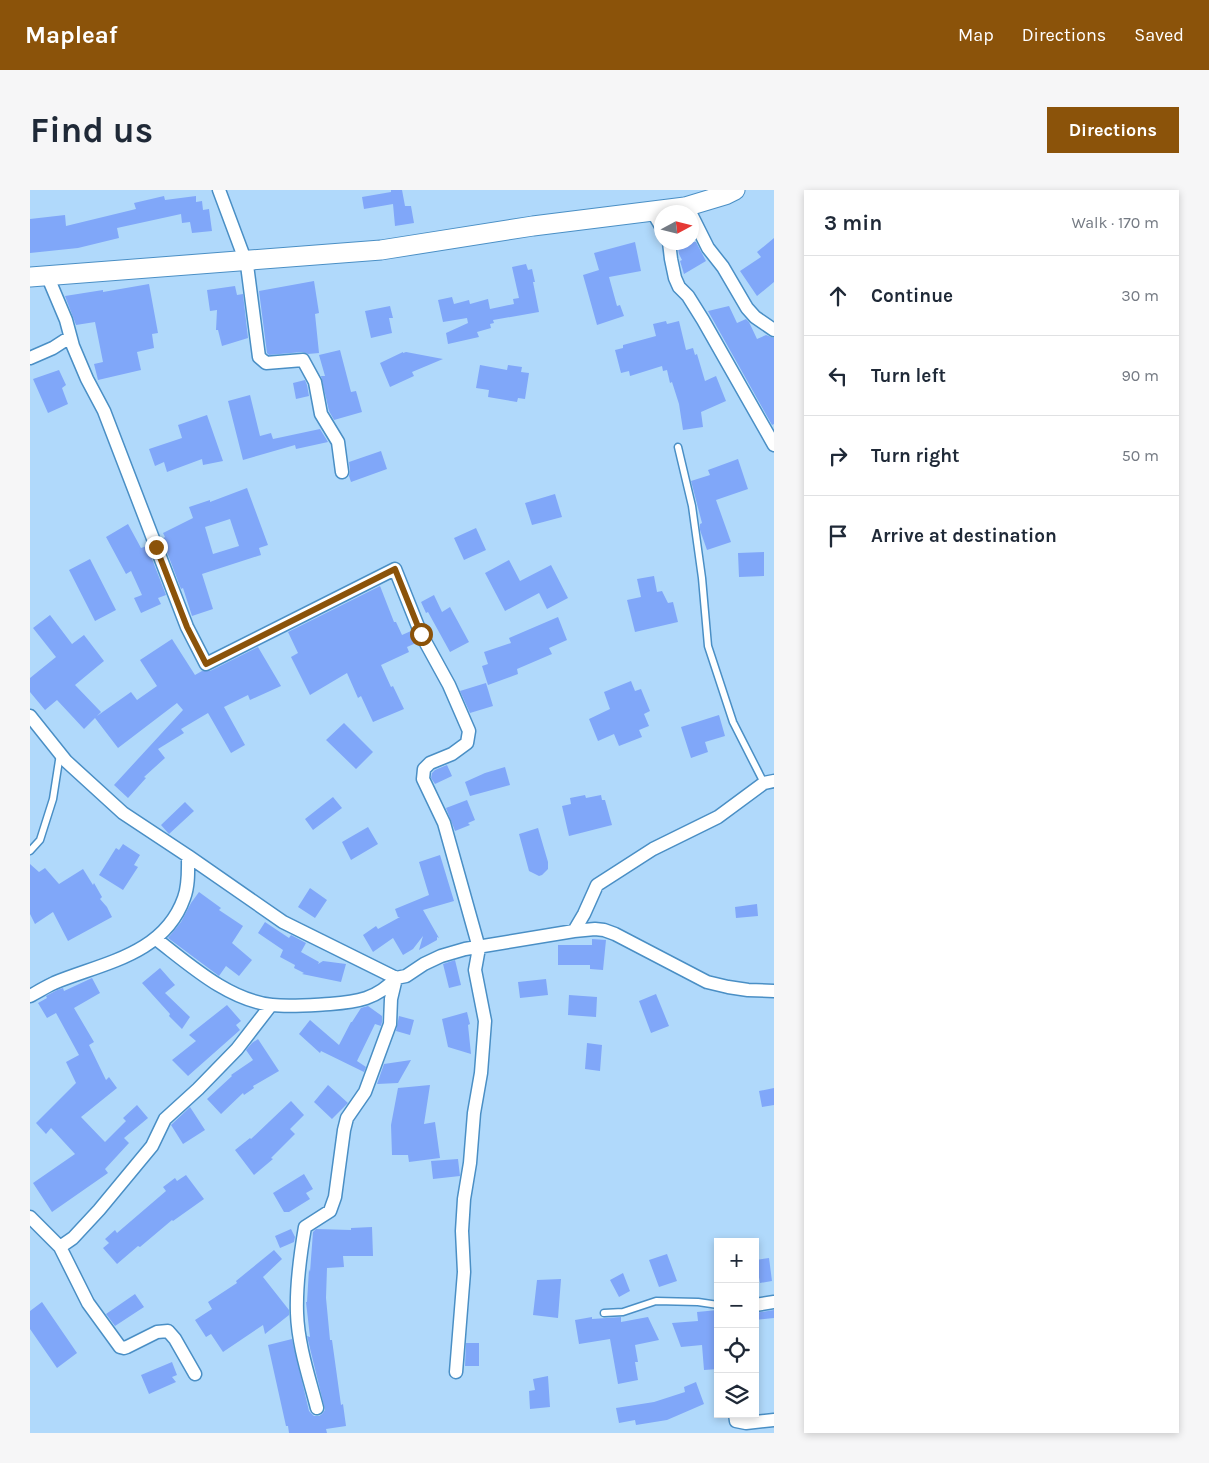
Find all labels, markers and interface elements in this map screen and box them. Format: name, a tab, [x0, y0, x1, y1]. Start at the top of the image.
text: Mapleaf	[25, 21, 118, 49]
text: Map	[958, 24, 994, 46]
text: Directions	[1022, 24, 1106, 46]
text: Saved	[1134, 24, 1184, 46]
button: Directions	[1047, 107, 1179, 153]
text: Find us	[30, 110, 153, 151]
north arrow	[654, 205, 699, 250]
text: 3 min	[824, 211, 882, 235]
text: Walk · 170 m	[1071, 213, 1159, 232]
icon: ahead	[824, 282, 852, 310]
text: Continue	[871, 285, 953, 307]
text: 30 m	[1121, 286, 1159, 305]
icon: left	[824, 362, 852, 390]
text: Turn left	[871, 365, 946, 387]
text: 90 m	[1121, 366, 1159, 385]
icon: right	[824, 442, 852, 470]
text: Turn right	[871, 445, 960, 467]
text: 50 m	[1122, 446, 1159, 465]
icon: arrive	[824, 522, 852, 550]
text: Arrive at destination	[871, 525, 1057, 547]
route end	[145, 536, 168, 559]
route start	[410, 623, 433, 646]
map controls	[714, 1238, 759, 1418]
button: +	[714, 1238, 759, 1283]
button: −	[714, 1283, 759, 1328]
button: locate	[714, 1328, 759, 1373]
button: layers	[714, 1373, 759, 1418]

